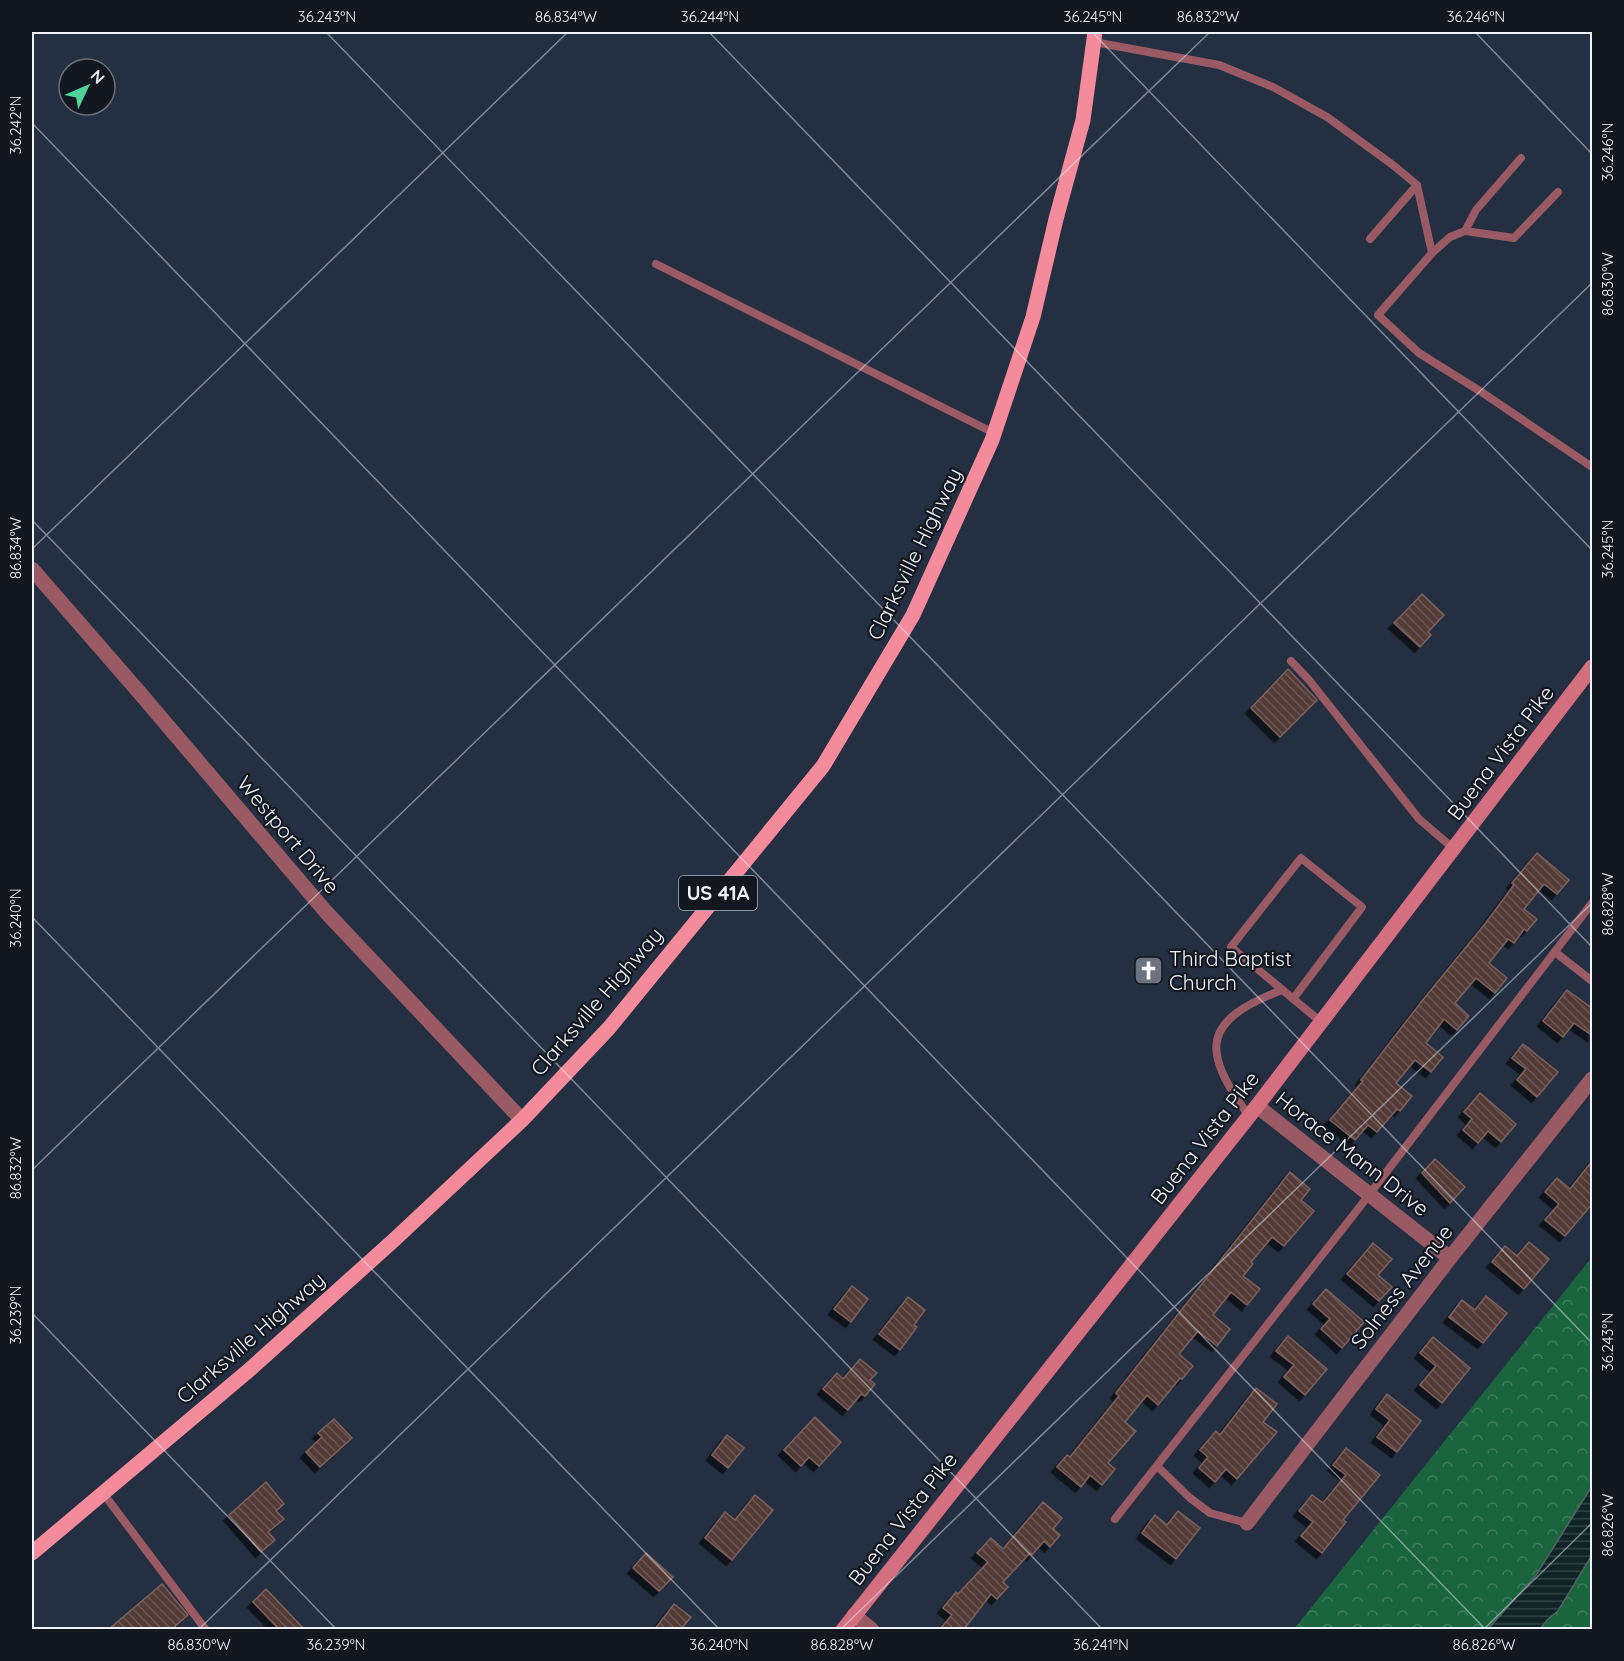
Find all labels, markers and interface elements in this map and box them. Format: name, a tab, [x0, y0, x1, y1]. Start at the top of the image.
text: 36.243°N	[298, 7, 356, 26]
text: 86.834°W	[535, 7, 598, 26]
text: 36.244°N	[681, 7, 739, 26]
text: 36.245°N	[1064, 7, 1122, 26]
text: 86.832°W	[1177, 7, 1240, 26]
text: 36.246°N	[1447, 7, 1505, 26]
north arrow	[57, 57, 117, 117]
text: N	[87, 65, 109, 88]
text: 36.242°N	[6, 96, 25, 154]
text: 36.246°N	[1598, 123, 1617, 181]
text: 86.830°W	[1598, 252, 1617, 316]
street label: Clarksville Highway	[861, 463, 967, 644]
text: 86.834°W	[6, 516, 25, 579]
text: 36.245°N	[1598, 520, 1617, 578]
street label: Buena Vista Pike	[1441, 680, 1559, 825]
street label: Westport Drive	[232, 770, 346, 899]
text: 86.828°W	[1598, 872, 1617, 935]
road number: US 41A	[679, 876, 757, 910]
text: 36.240°N	[6, 888, 25, 948]
street label: Clarksville Highway	[525, 922, 668, 1081]
place label: Third Baptist Church	[1169, 945, 1292, 995]
church icon: Third Baptist Church	[1132, 955, 1164, 987]
street label: Buena Vista Pike	[1144, 1066, 1264, 1209]
street label: Horace Mann Drive	[1271, 1085, 1434, 1221]
text: 86.832°W	[6, 1136, 25, 1199]
street label: Solness Avenue	[1345, 1219, 1458, 1354]
street label: Clarksville Highway	[171, 1266, 330, 1409]
text: 36.239°N	[6, 1285, 25, 1345]
text: 36.243°N	[1598, 1313, 1617, 1371]
street label: Buena Vista Pike	[842, 1447, 962, 1590]
text: 86.826°W	[1598, 1493, 1617, 1556]
text: 86.830°W	[167, 1635, 231, 1654]
text: 36.239°N	[306, 1635, 366, 1654]
text: 36.240°N	[689, 1635, 749, 1654]
text: 86.828°W	[811, 1635, 874, 1654]
text: 36.241°N	[1073, 1635, 1129, 1654]
text: 86.826°W	[1453, 1635, 1516, 1654]

